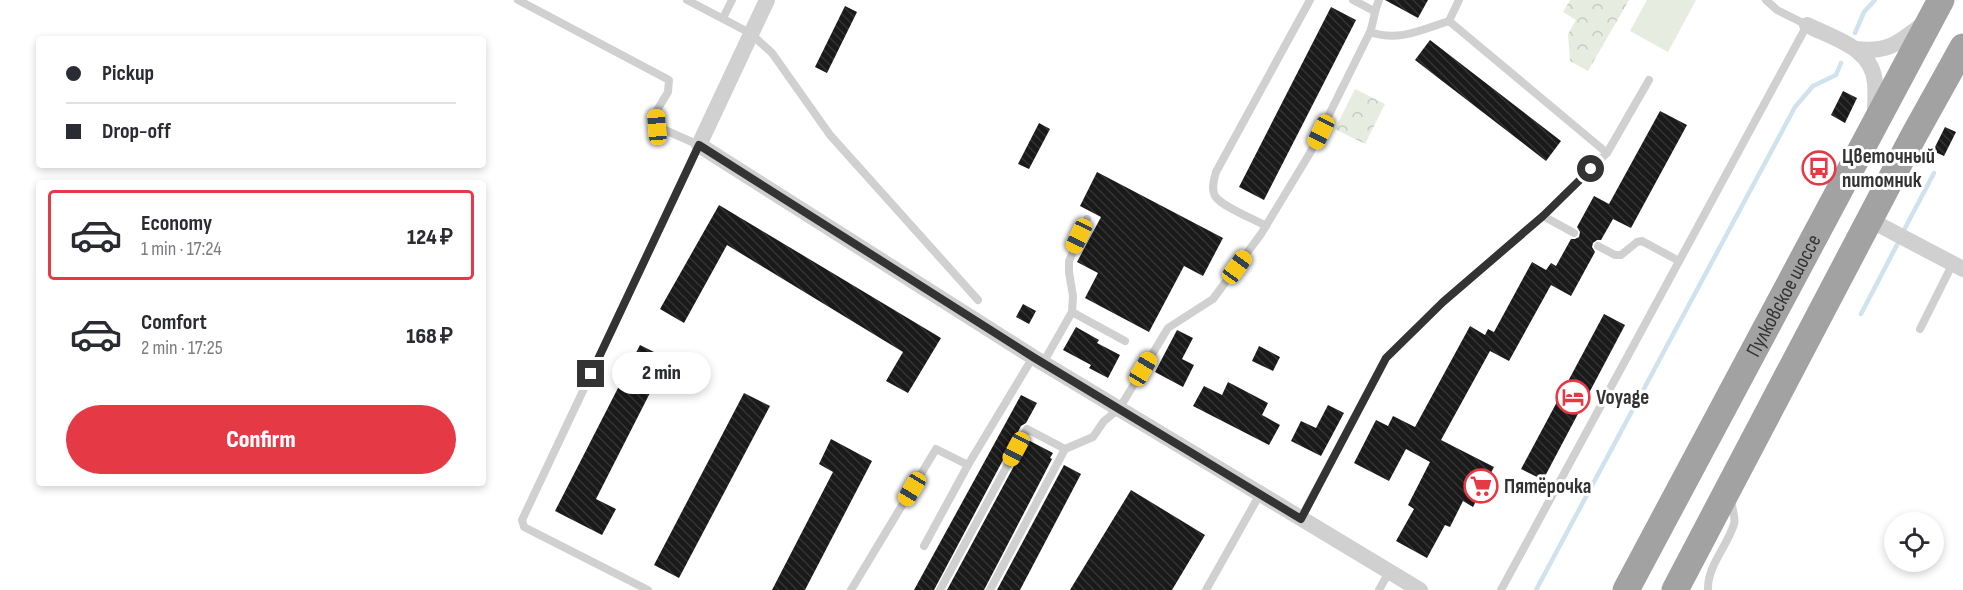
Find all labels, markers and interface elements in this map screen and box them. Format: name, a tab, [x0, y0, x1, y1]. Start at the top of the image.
text: Pickup	[102, 60, 154, 87]
car	[646, 108, 668, 146]
car	[1305, 112, 1337, 152]
text: Drop-off	[102, 118, 171, 145]
place label: Цветочный питомник	[1842, 144, 1935, 193]
bus stop icon: Цветочный питомник	[1801, 150, 1837, 186]
route start	[1577, 155, 1604, 182]
icon: car	[69, 208, 123, 262]
text: Economy	[141, 210, 212, 237]
car	[1063, 216, 1095, 256]
text: 124 ₽	[407, 224, 453, 251]
street label: Пулковское шоссе	[1740, 230, 1826, 361]
text: 1 min · 17:24	[141, 237, 222, 261]
car	[1219, 247, 1255, 287]
icon: car	[69, 307, 123, 361]
text: Comfort	[141, 309, 207, 336]
text: 168 ₽	[406, 323, 453, 350]
text: 2 min · 17:25	[141, 336, 223, 360]
car	[1126, 349, 1160, 389]
callout: 2 min	[612, 353, 711, 395]
route end	[577, 360, 604, 387]
text: 2 min	[642, 361, 681, 385]
hotel icon: Voyage	[1555, 379, 1591, 415]
place label: Voyage	[1596, 385, 1649, 410]
button: Confirm	[66, 405, 456, 474]
car	[1000, 429, 1032, 469]
supermarket icon: Пятёрочка	[1463, 468, 1499, 504]
car	[895, 469, 929, 509]
place label: Пятёрочка	[1504, 474, 1591, 499]
map controls	[1884, 512, 1944, 572]
button: locate	[1884, 512, 1944, 572]

